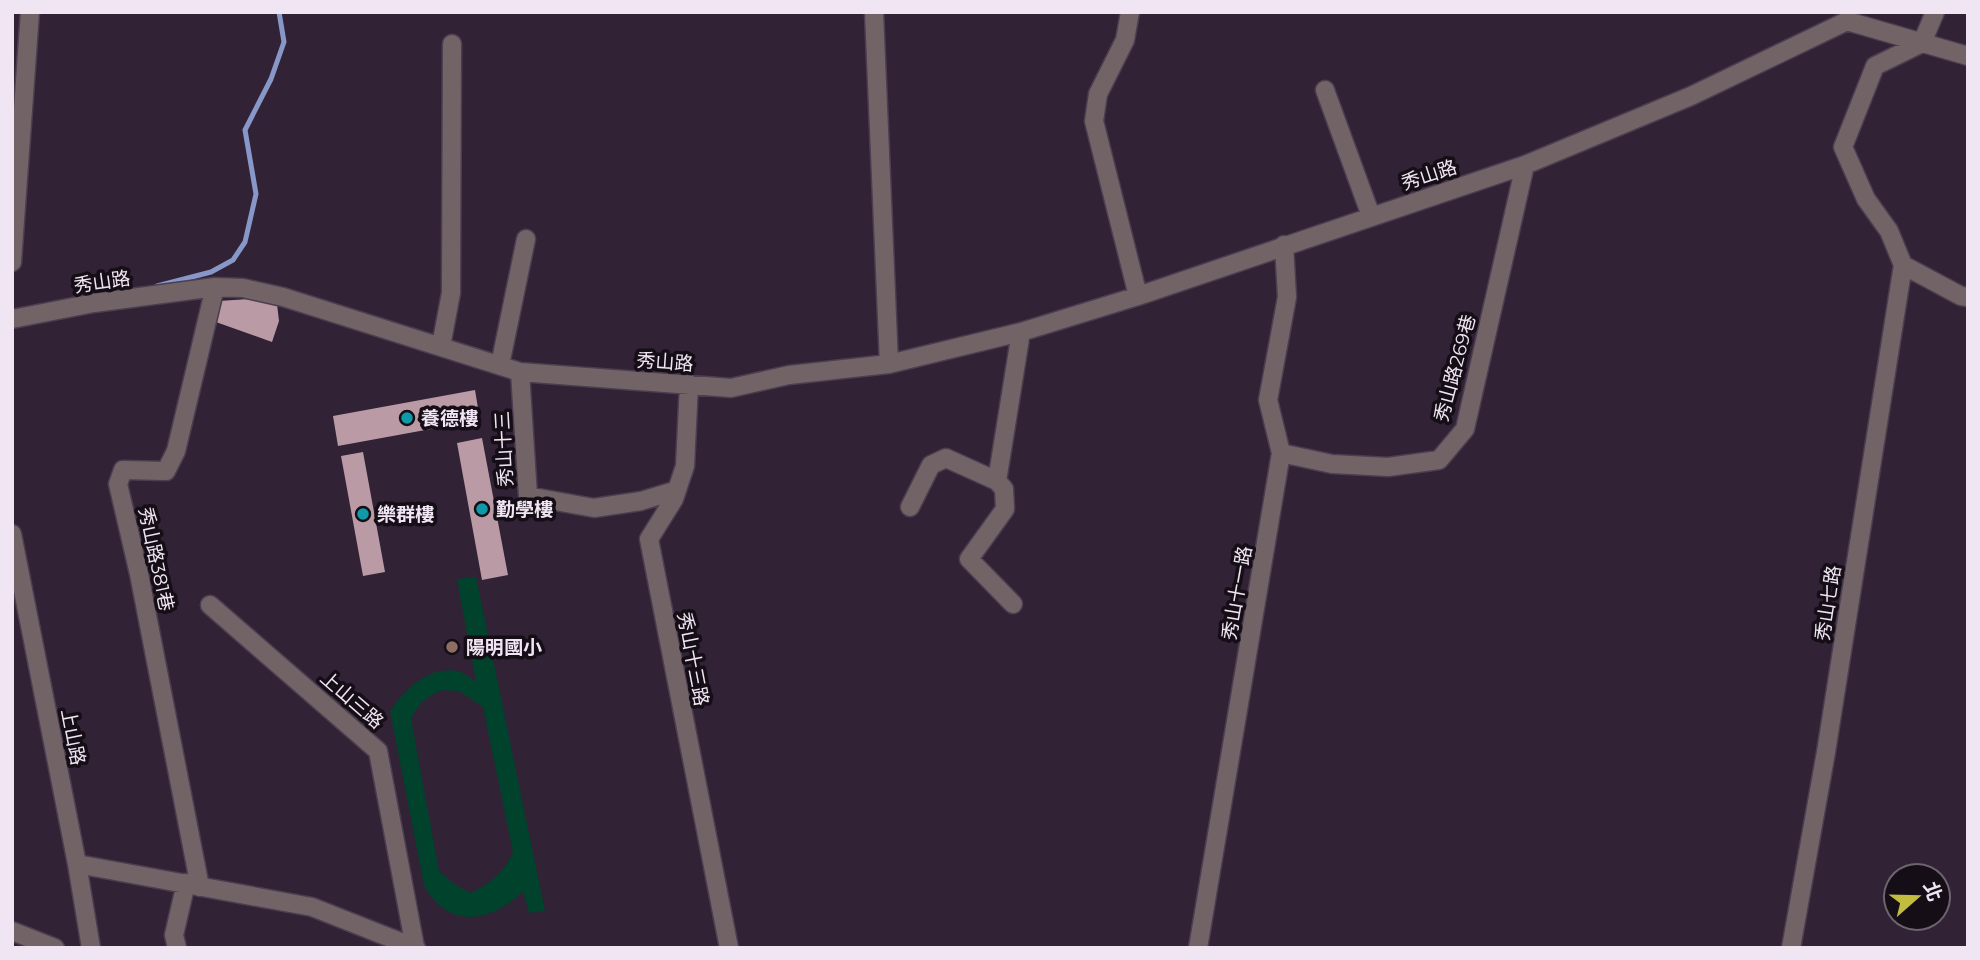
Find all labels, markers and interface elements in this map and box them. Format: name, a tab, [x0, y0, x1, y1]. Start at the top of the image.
street label: 秀山路	[1398, 155, 1460, 195]
street label: 秀山路	[72, 267, 132, 297]
street label: 秀山路269巷	[1430, 312, 1480, 424]
street label: 秀山路	[636, 349, 694, 375]
place label: 養德樓	[421, 407, 478, 430]
marker: 養德樓	[399, 410, 415, 426]
street label: 秀山十三	[491, 410, 517, 488]
place label: 勤學樓	[496, 498, 553, 521]
marker: 勤學樓	[474, 501, 490, 517]
place label: 樂群樓	[377, 503, 434, 526]
street label: 秀山路381巷	[134, 505, 178, 613]
marker: 樂群樓	[355, 506, 371, 522]
street label: 秀山十一路	[1217, 544, 1257, 642]
street label: 秀山七路	[1811, 564, 1845, 642]
street label: 秀山十三路	[673, 610, 713, 708]
place label: 陽明國小	[466, 636, 542, 659]
marker: 陽明國小	[444, 639, 460, 655]
street label: 上山三路	[316, 666, 388, 734]
street label: 上山路	[56, 707, 90, 767]
north arrow	[1882, 862, 1952, 932]
text: 北	[1918, 878, 1947, 904]

